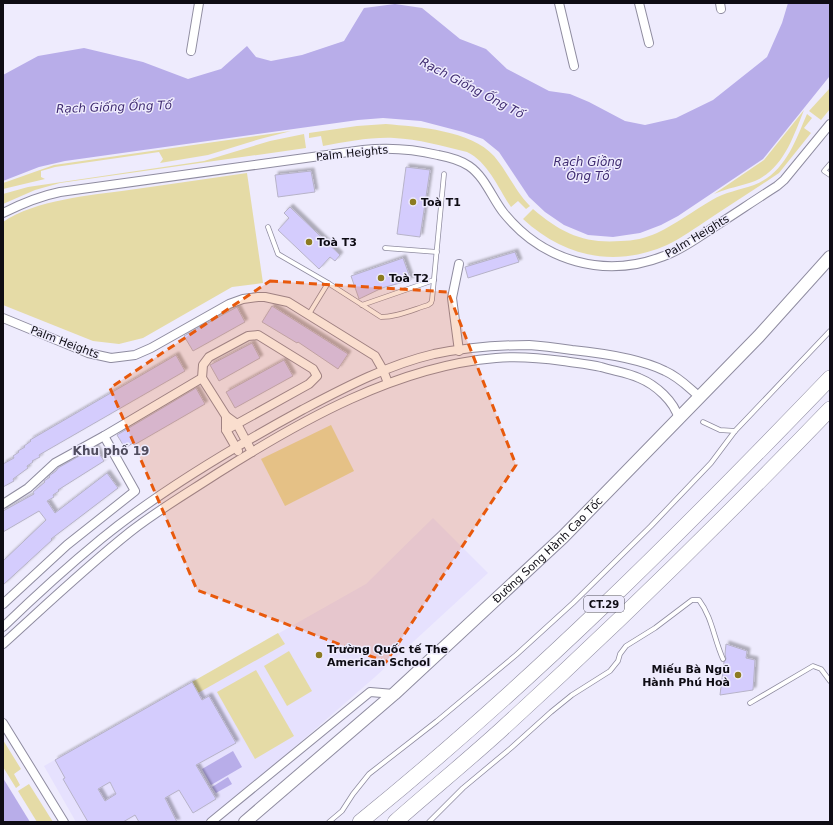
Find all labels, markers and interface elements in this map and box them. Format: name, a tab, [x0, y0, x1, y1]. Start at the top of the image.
water label: Rạch Giống Ống Tố	[418, 53, 529, 122]
water label: Rạch Giống Ống Tố	[56, 96, 174, 116]
street label: Palm Heights	[315, 143, 389, 164]
water label: Rạch Giồng Ông Tố	[554, 155, 623, 183]
place label: Toà T1	[421, 196, 461, 209]
marker: Toà T1	[408, 197, 418, 207]
street label: Palm Heights	[663, 212, 732, 261]
place label: Toà T3	[317, 236, 357, 249]
marker: Toà T3	[304, 237, 314, 247]
place label: Toà T2	[389, 272, 429, 285]
marker: Toà T2	[376, 273, 386, 283]
street label: Palm Heights	[29, 323, 101, 362]
district label: Khu phố 19	[73, 444, 149, 458]
street label: Đường Song Hành Cao Tốc	[490, 494, 606, 606]
road number: CT.29	[584, 596, 624, 612]
place label: Trường Quốc tế The American School	[327, 643, 448, 669]
marker: Trường Quốc tế The American School	[314, 650, 324, 660]
place label: Miếu Bà Ngũ Hành Phú Hoà	[642, 663, 730, 689]
marker: Miếu Bà Ngũ Hành Phú Hoà	[733, 670, 743, 680]

